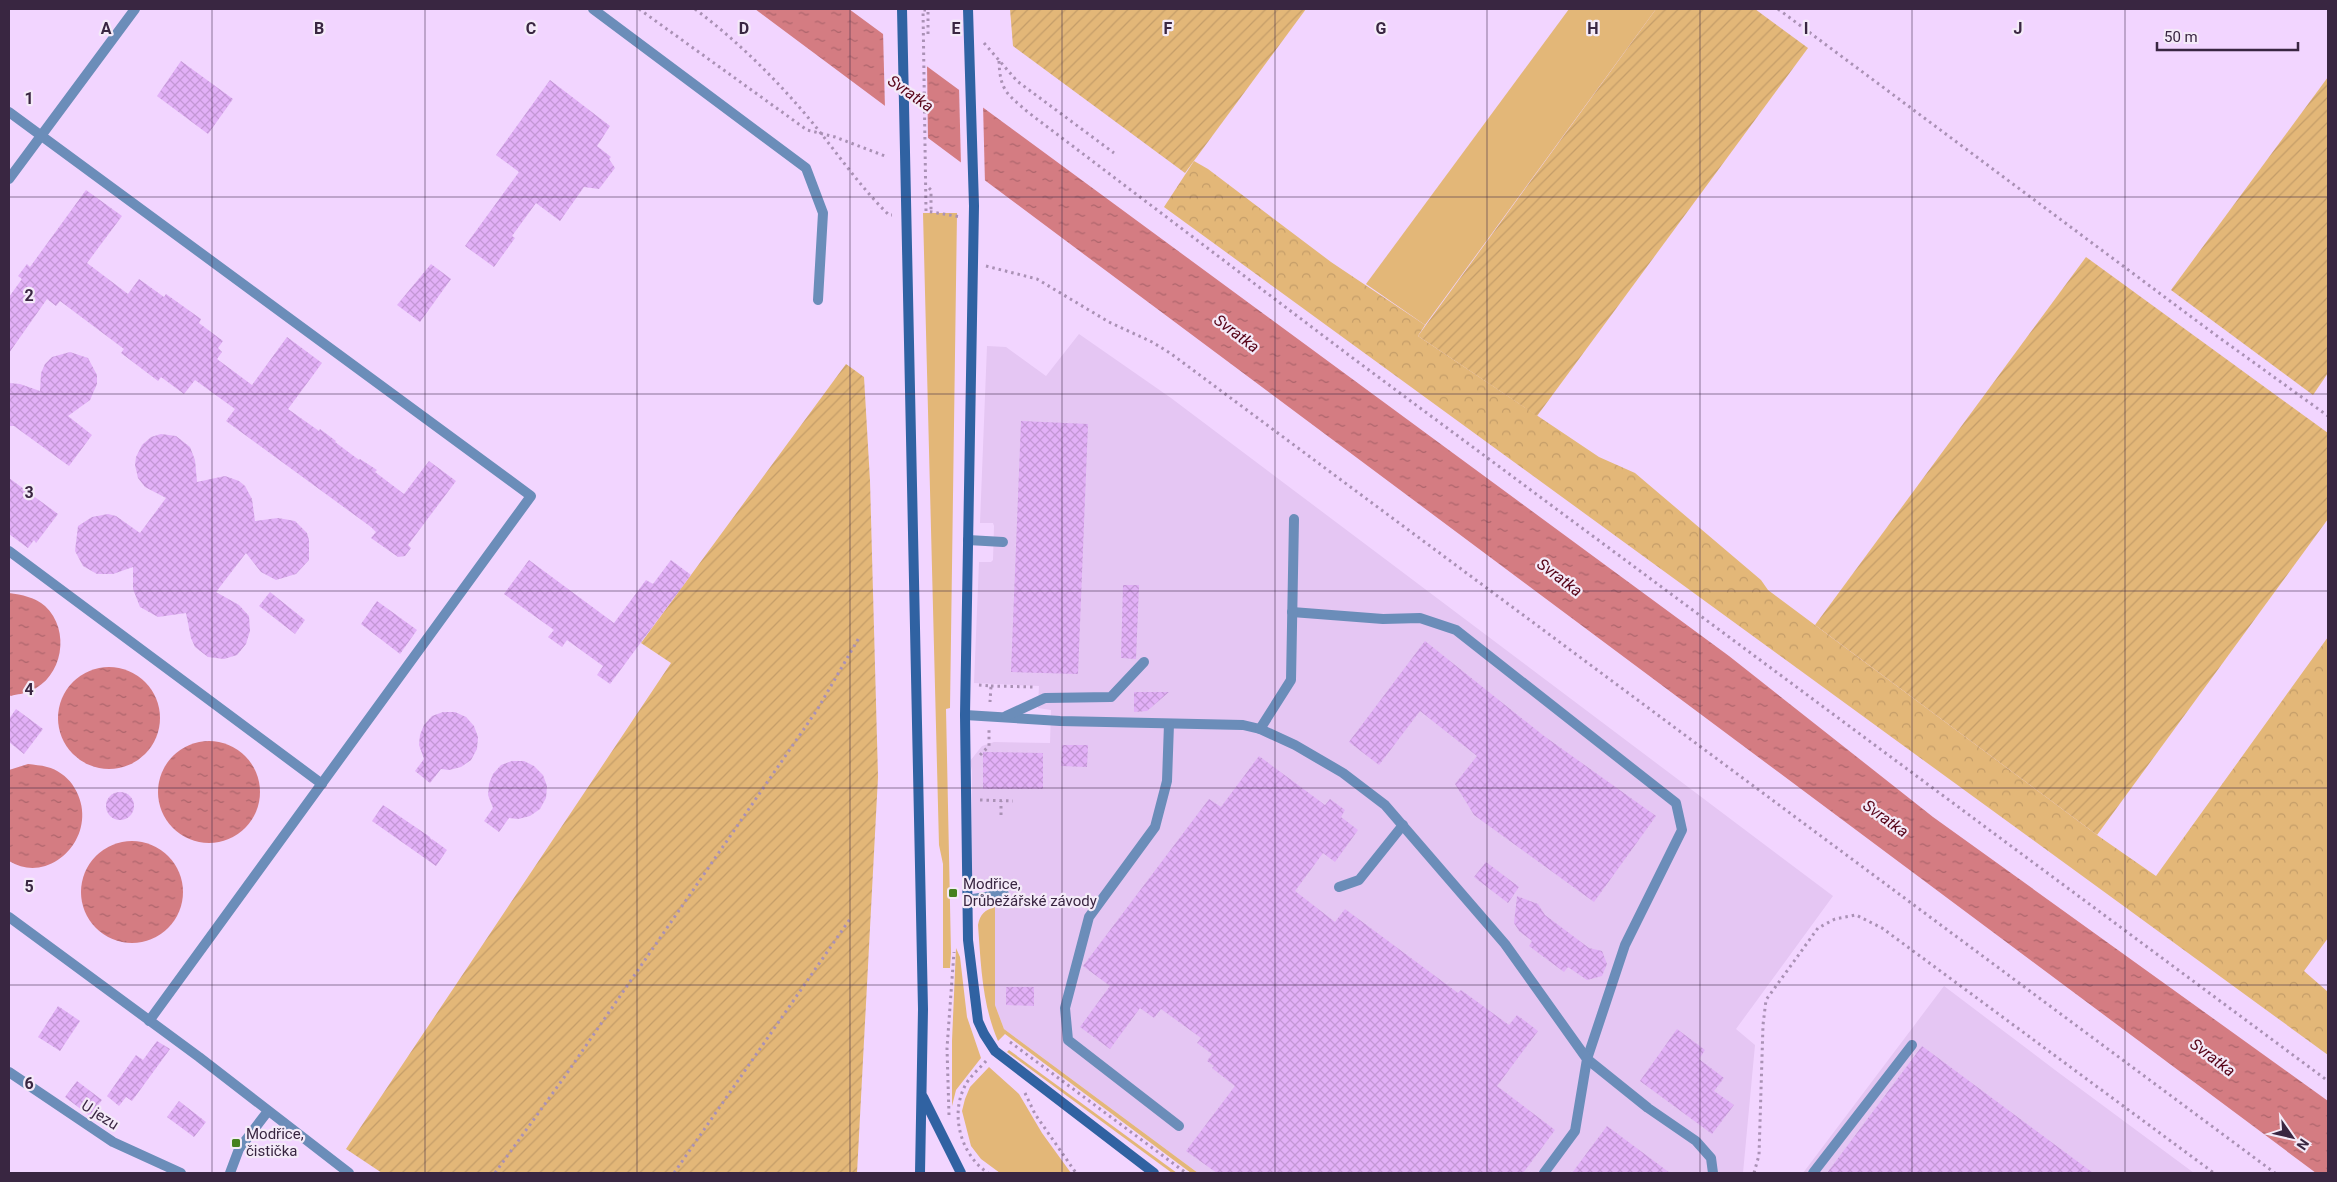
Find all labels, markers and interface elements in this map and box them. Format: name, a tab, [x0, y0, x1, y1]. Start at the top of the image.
text: A	[101, 19, 112, 38]
text: B	[314, 19, 324, 38]
text: C	[526, 19, 536, 38]
text: D	[739, 19, 749, 38]
text: E	[952, 19, 961, 38]
text: F	[1164, 19, 1173, 38]
text: G	[1376, 19, 1387, 38]
text: H	[1587, 19, 1599, 38]
text: I	[1804, 19, 1808, 38]
text: J	[2014, 19, 2022, 38]
scale bar	[2157, 20, 2298, 52]
text: 50 m	[2164, 28, 2198, 46]
water label: Svratka	[884, 71, 937, 116]
text: 1	[24, 89, 34, 108]
text: 2	[24, 286, 34, 305]
water label: Svratka	[1210, 310, 1263, 356]
text: 3	[24, 483, 34, 502]
water label: Svratka	[1533, 554, 1586, 600]
text: 4	[24, 680, 34, 699]
water label: Svratka	[1859, 796, 1912, 841]
place label: Modřice, Drůbežářské závody	[963, 875, 1097, 910]
text: 5	[24, 877, 34, 896]
marker: Modřice, Drůbežářské závody	[947, 887, 959, 899]
water label: Svratka	[2186, 1034, 2239, 1080]
text: 6	[24, 1074, 34, 1093]
street label: U jezu	[78, 1096, 122, 1134]
north arrow	[2267, 1112, 2317, 1162]
place label: Modřice, čistička	[246, 1125, 304, 1160]
text: N	[2293, 1136, 2312, 1153]
marker: Modřice, čistička	[230, 1137, 242, 1149]

